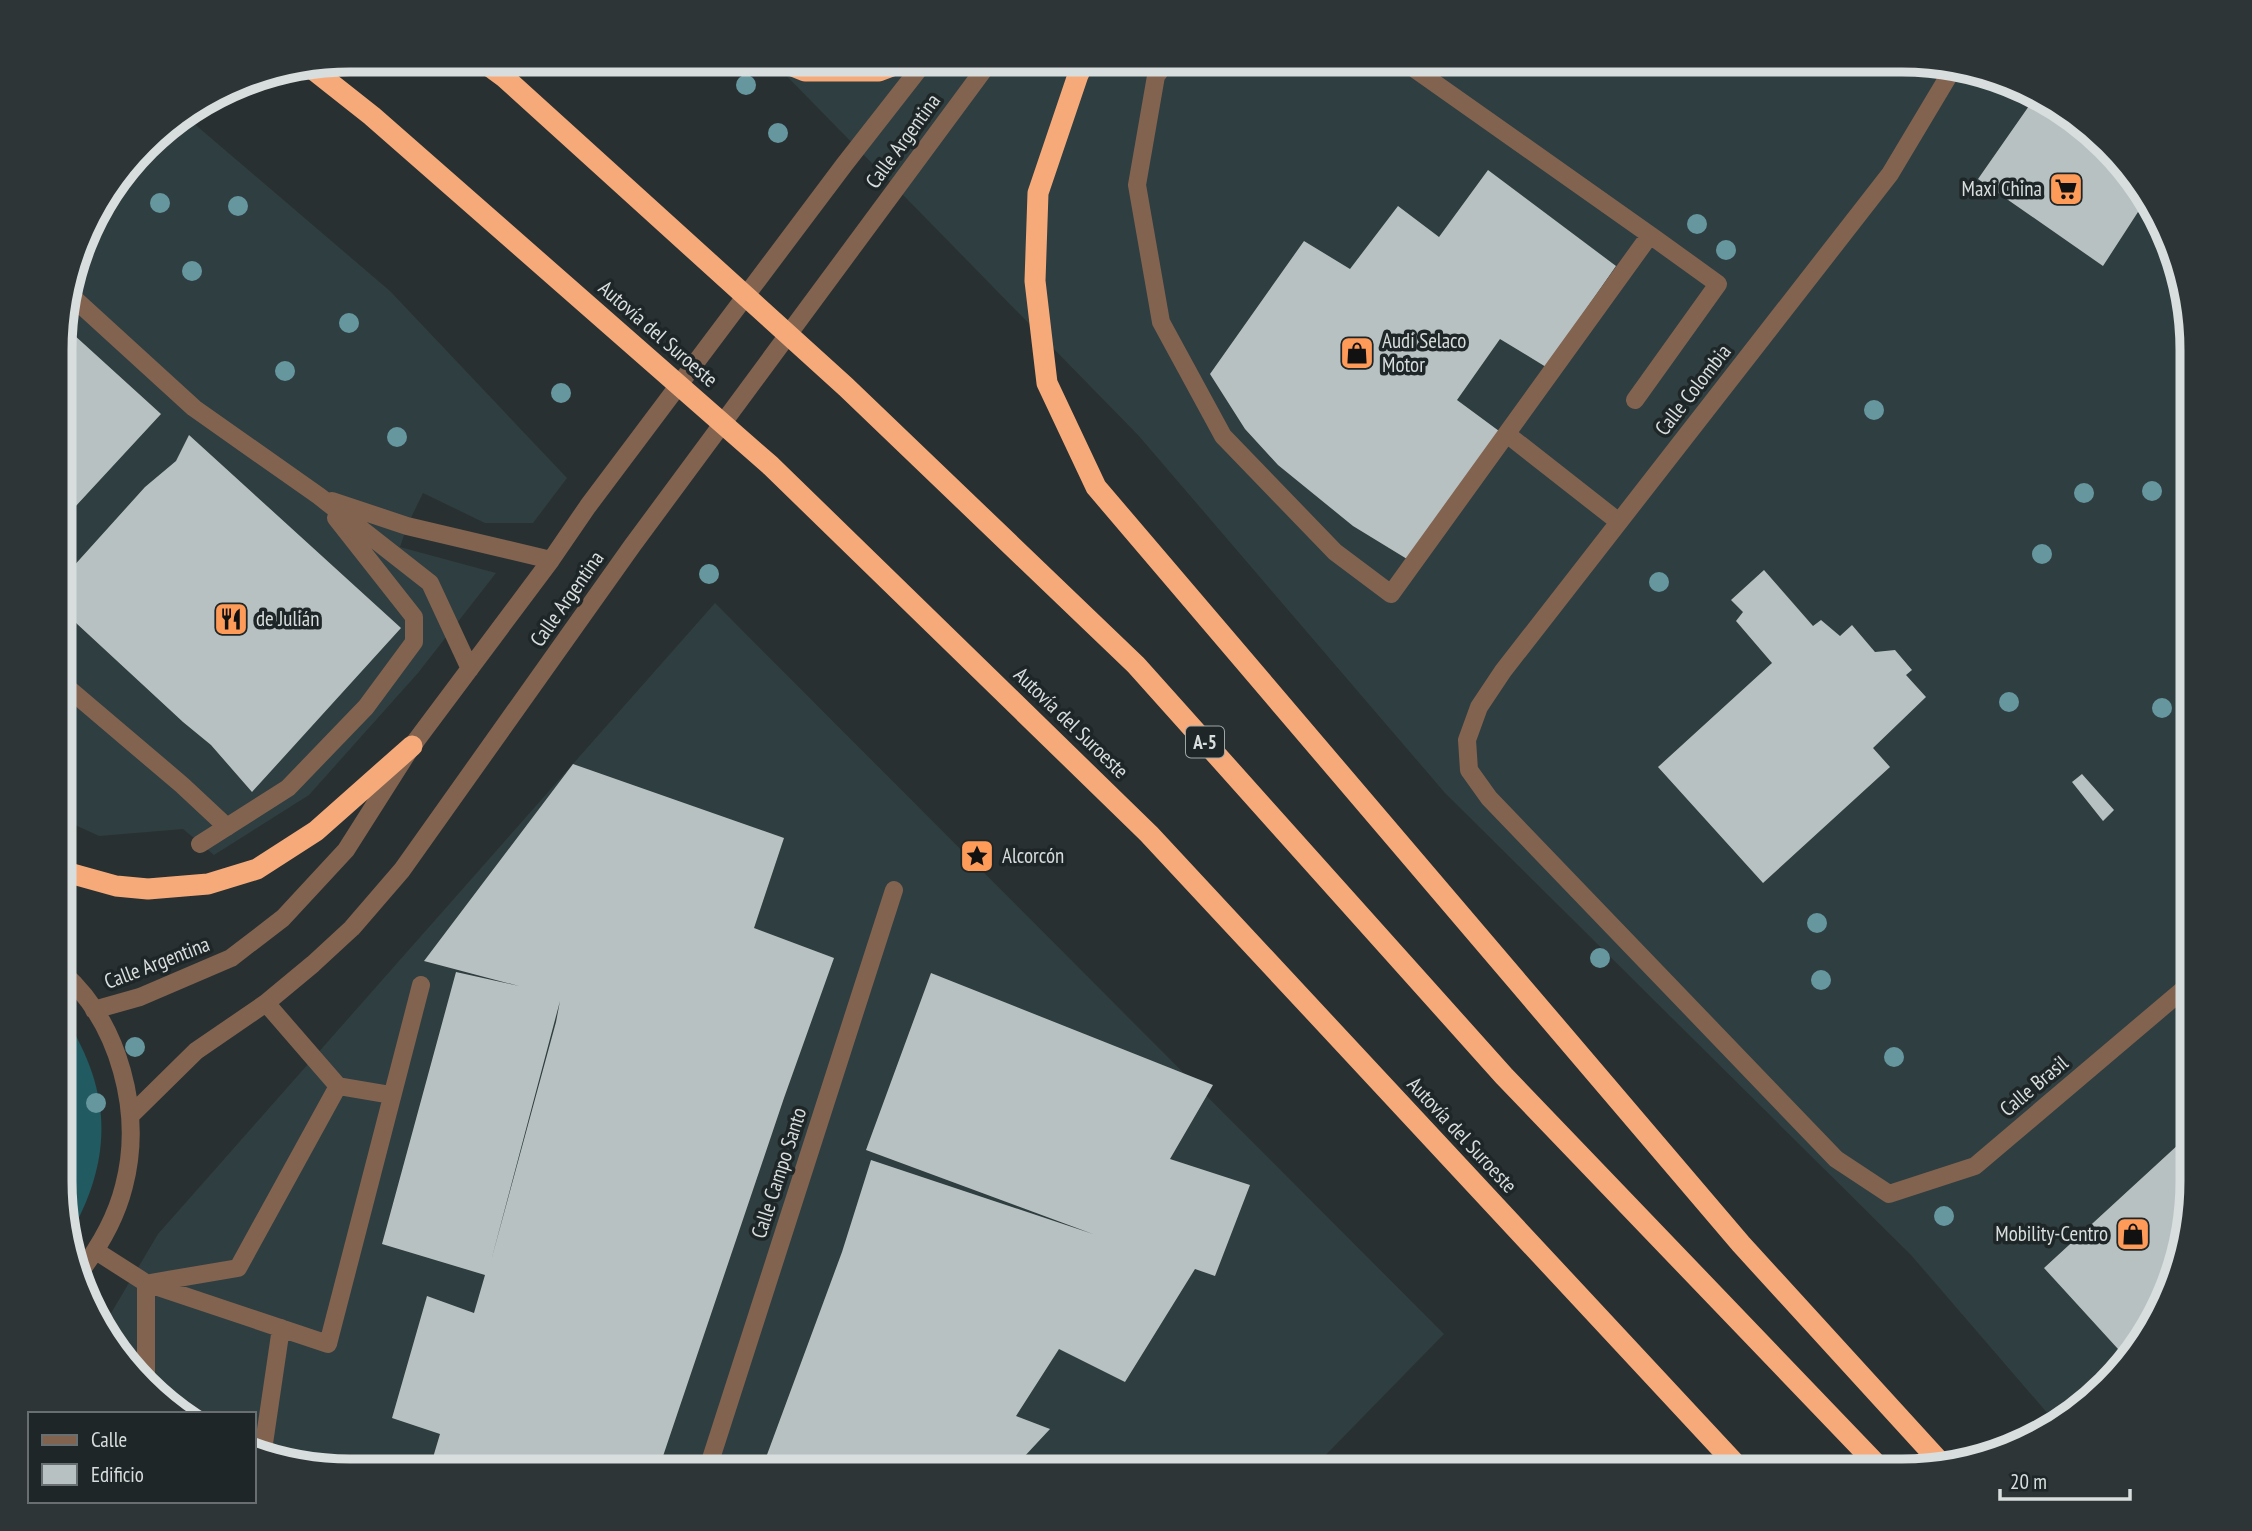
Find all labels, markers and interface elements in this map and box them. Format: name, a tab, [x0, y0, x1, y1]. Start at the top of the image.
street label: Calle Argentina	[859, 88, 946, 193]
supermarket icon: Maxi China	[2047, 170, 2085, 208]
place label: Maxi China	[1962, 175, 2042, 202]
street label: Autovía del Suroeste	[593, 275, 723, 393]
place label: Audi Selaco Motor	[1382, 327, 1466, 378]
shop icon: Audi Selaco Motor	[1338, 334, 1376, 372]
street label: Calle Colombia	[1649, 339, 1737, 441]
street label: Calle Argentina	[524, 546, 609, 652]
restaurant icon: de Julián	[212, 600, 250, 638]
place label: de Julián	[256, 605, 319, 632]
street label: Autovía del Suroeste	[1008, 661, 1134, 784]
road number: A-5	[1186, 726, 1224, 758]
place icon: Alcorcón	[958, 837, 996, 875]
place label: Alcorcón	[1002, 842, 1064, 869]
street label: Calle Argentina	[100, 930, 213, 995]
street label: Calle Brasil	[1994, 1049, 2074, 1122]
street label: Autovía del Suroeste	[1402, 1071, 1523, 1198]
street label: Calle Campo Santo	[745, 1104, 812, 1242]
shop icon: Mobility-Centro	[2114, 1215, 2152, 1253]
place label: Mobility-Centro	[1995, 1220, 2108, 1247]
legend	[28, 1412, 256, 1503]
text: Calle	[91, 1426, 127, 1453]
scale bar	[2000, 1458, 2130, 1502]
text: Edificio	[91, 1461, 144, 1488]
text: 20 m	[2010, 1468, 2047, 1495]

